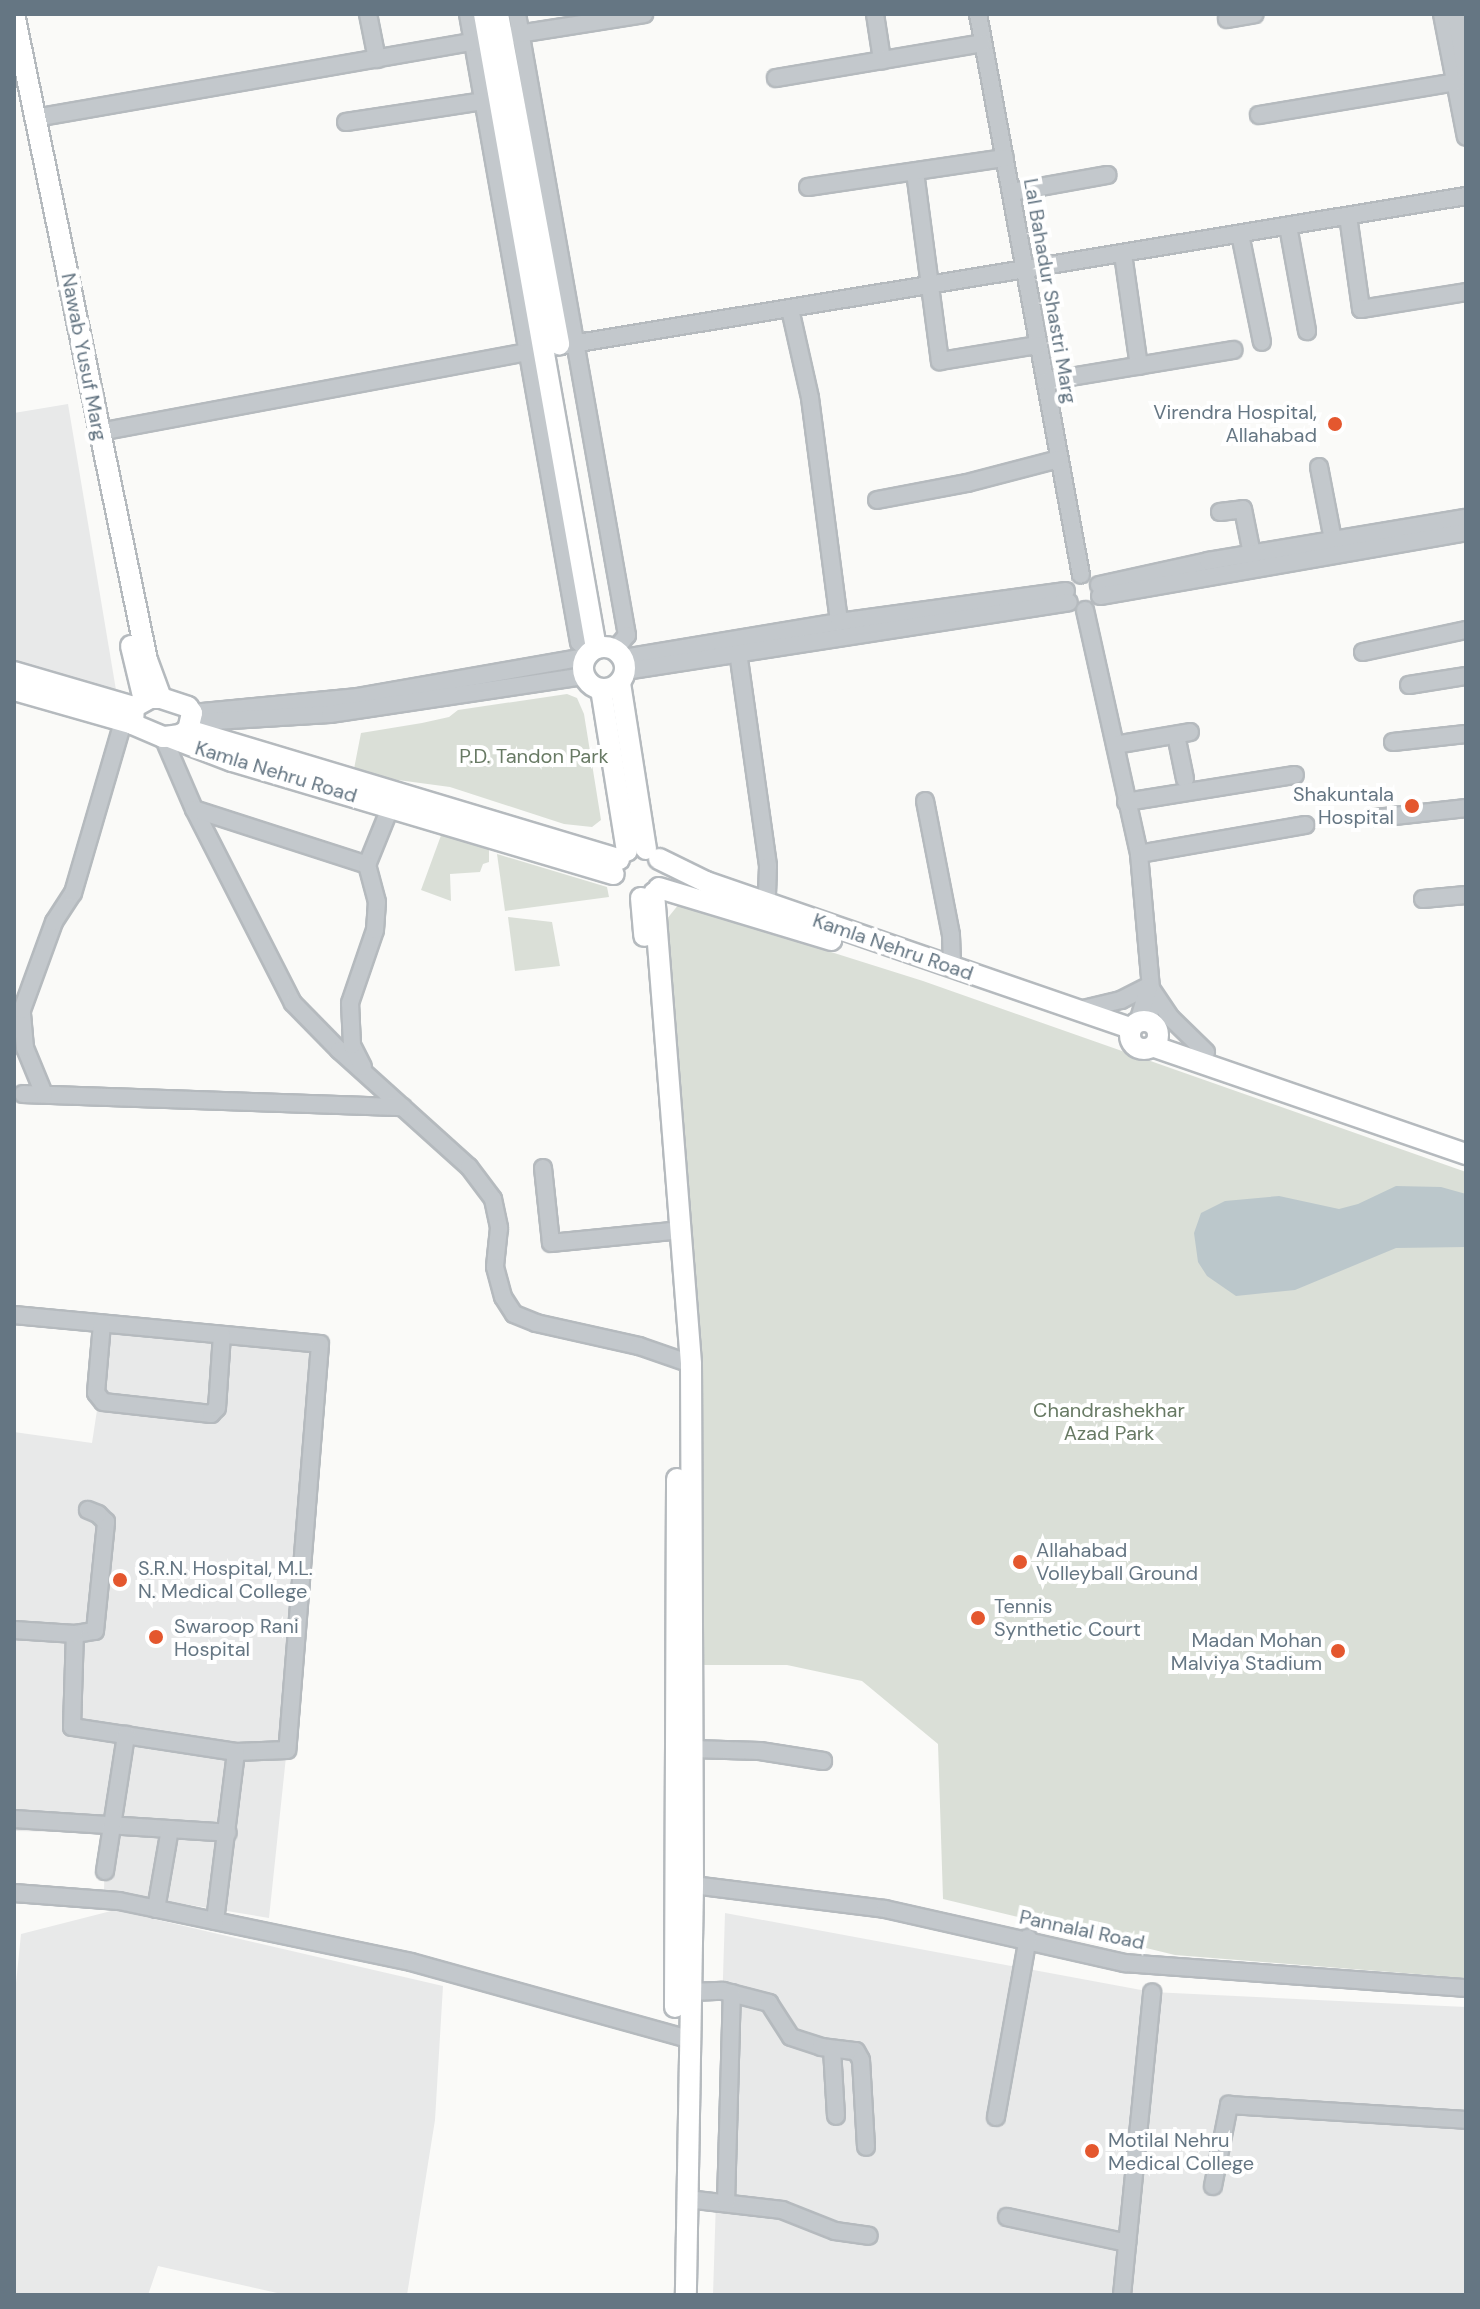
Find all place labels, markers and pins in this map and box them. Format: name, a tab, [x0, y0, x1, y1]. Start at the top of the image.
place label: Virendra Hospital, Allahabad	[1153, 400, 1317, 447]
marker: Virendra Hospital, Allahabad	[1324, 413, 1346, 435]
place label: Shakuntala Hospital	[1293, 782, 1394, 829]
marker: Shakuntala Hospital	[1401, 795, 1423, 817]
place label: Allahabad Volleyball Ground	[1036, 1538, 1198, 1585]
marker: Allahabad Volleyball Ground	[1011, 1553, 1029, 1571]
place label: S.R.N. Hospital, M.L. N. Medical College	[138, 1556, 313, 1603]
marker: S.R.N. Hospital, M.L. N. Medical College	[109, 1569, 131, 1591]
place label: Tennis Synthetic Court	[994, 1594, 1141, 1641]
marker: Tennis Synthetic Court	[969, 1609, 987, 1627]
place label: Swaroop Rani Hospital	[174, 1614, 299, 1661]
marker: Swaroop Rani Hospital	[145, 1626, 167, 1648]
place label: Madan Mohan Malviya Stadium	[1171, 1628, 1322, 1675]
marker: Madan Mohan Malviya Stadium	[1329, 1642, 1347, 1660]
place label: Motilal Nehru Medical College	[1108, 2128, 1254, 2175]
marker: Motilal Nehru Medical College	[1083, 2142, 1101, 2160]

